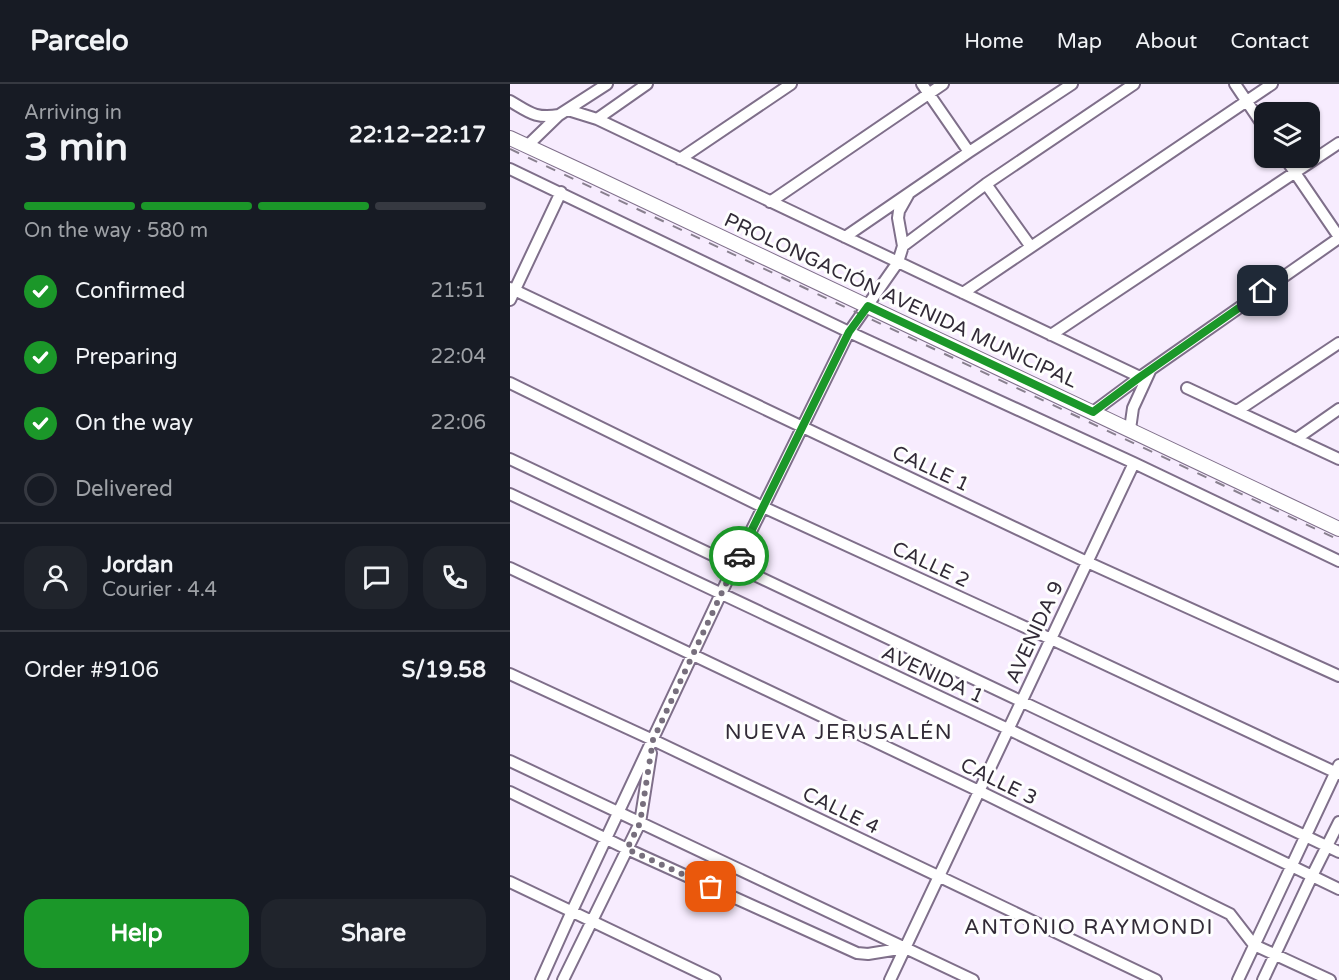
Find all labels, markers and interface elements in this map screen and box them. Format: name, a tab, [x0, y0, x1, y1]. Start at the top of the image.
text: Parcelo	[30, 24, 129, 58]
text: Home	[964, 29, 1024, 54]
text: Map	[1057, 29, 1102, 54]
text: About	[1135, 29, 1197, 54]
text: Contact	[1230, 29, 1309, 54]
text: Arriving in	[24, 101, 122, 125]
map controls	[1254, 102, 1320, 168]
button: layers	[1254, 102, 1320, 168]
text: 22:12–22:17	[349, 122, 486, 148]
text: 3 min	[24, 124, 128, 171]
street label: PROLONGACIÓN AVENIDA MUNICIPAL	[720, 207, 1082, 394]
text: On the way · 580 m	[24, 219, 208, 243]
pin	[1237, 265, 1288, 316]
icon: home	[1246, 274, 1279, 307]
icon: check	[24, 275, 57, 308]
text: Confirmed	[75, 278, 185, 304]
text: 21:51	[431, 279, 486, 303]
icon: check	[24, 341, 57, 374]
text: Preparing	[75, 344, 178, 370]
text: 22:04	[431, 345, 486, 369]
icon: check	[24, 407, 57, 440]
text: On the way	[75, 410, 193, 436]
text: 22:06	[431, 411, 486, 435]
street label: CALLE 1	[888, 441, 973, 497]
text: Delivered	[75, 476, 173, 502]
courier	[709, 526, 769, 586]
street label: CALLE 2	[888, 537, 973, 593]
icon: car	[723, 540, 756, 573]
button: person	[24, 546, 87, 609]
button: chat	[345, 546, 408, 609]
button: phone	[423, 546, 486, 609]
text: Jordan	[102, 552, 173, 578]
text: Courier · 4.4	[102, 578, 217, 602]
street label: AVENIDA 9	[1001, 578, 1069, 687]
street label: AVENIDA 1	[878, 641, 987, 709]
text: Order #9106	[24, 657, 159, 683]
text: S/19.58	[402, 657, 486, 683]
district label: NUEVA JERUSALÉN	[725, 720, 953, 745]
street label: CALLE 3	[956, 753, 1041, 811]
street label: CALLE 4	[798, 782, 883, 840]
pin	[685, 861, 736, 912]
icon: bag	[694, 870, 727, 903]
button: Help	[24, 899, 249, 968]
button: Share	[261, 899, 486, 968]
district label: ANTONIO RAYMONDI	[964, 915, 1214, 940]

